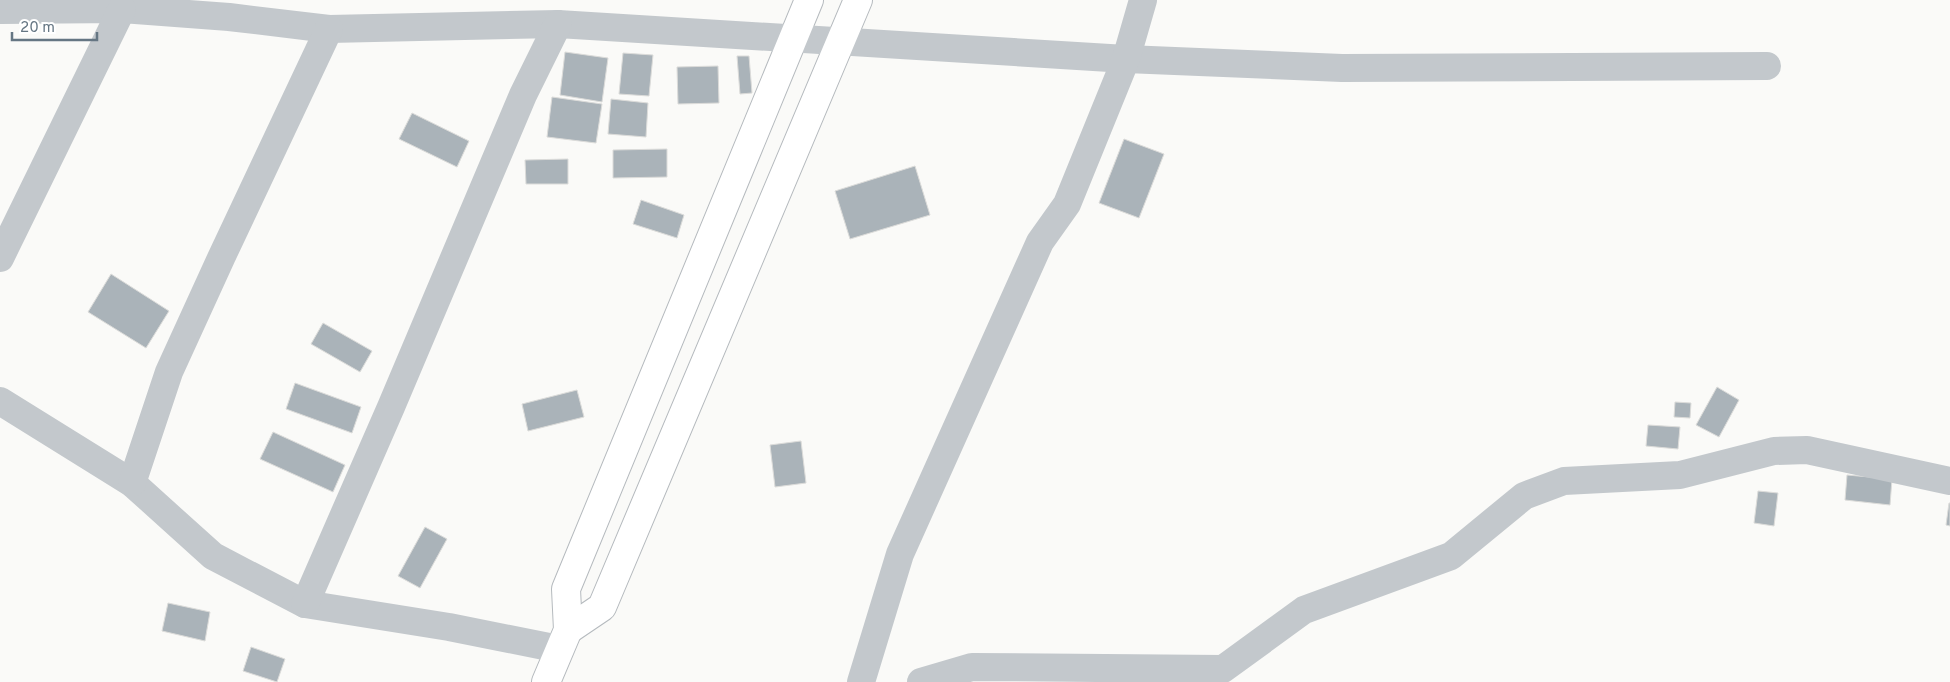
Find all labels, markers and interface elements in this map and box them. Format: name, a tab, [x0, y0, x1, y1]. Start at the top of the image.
scale bar	[12, 10, 98, 42]
text: 20 m	[20, 19, 55, 38]

